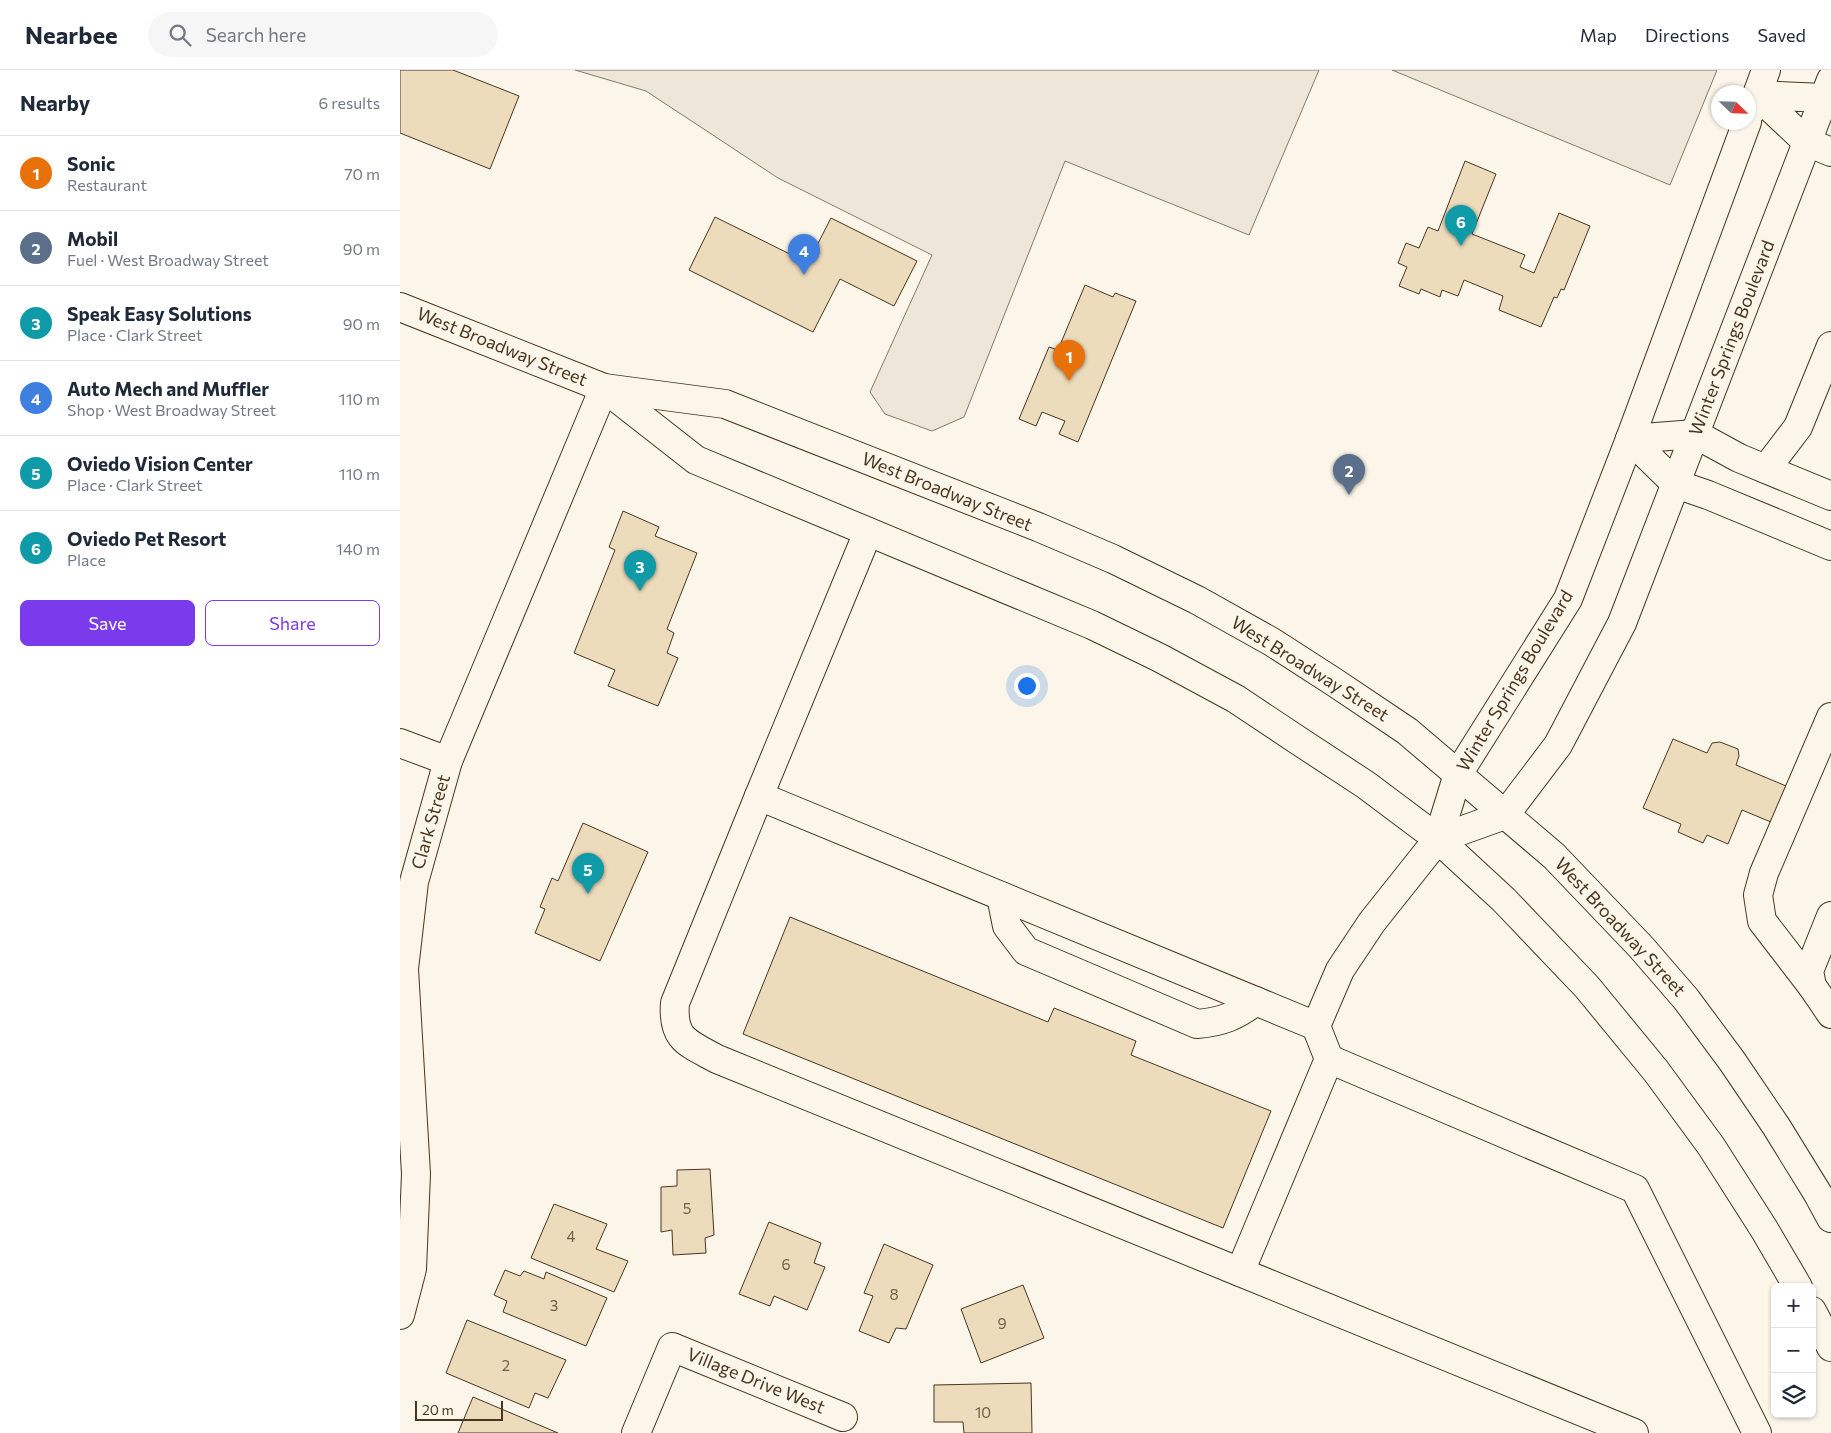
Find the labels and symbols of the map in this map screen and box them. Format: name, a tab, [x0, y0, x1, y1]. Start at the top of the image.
north arrow	[1711, 85, 1756, 130]
pin: 6	[1445, 205, 1477, 246]
pin: 4	[788, 234, 820, 275]
street label: Winter Springs Boulevard	[1684, 237, 1779, 438]
street label: West Broadway Street	[414, 302, 591, 390]
pin: 1	[1053, 340, 1085, 381]
street label: West Broadway Street	[859, 447, 1036, 535]
pin: 2	[1333, 454, 1365, 495]
pin: 3	[624, 550, 656, 591]
street label: Winter Springs Boulevard	[1451, 586, 1577, 775]
street label: West Broadway Street	[1228, 611, 1393, 726]
your location	[1014, 673, 1040, 699]
street label: Clark Street	[406, 772, 454, 872]
street label: West Broadway Street	[1551, 852, 1691, 1000]
pin: 5	[572, 853, 604, 894]
house number: 5	[683, 1199, 691, 1217]
house number: 4	[567, 1227, 576, 1245]
house number: 6	[781, 1255, 791, 1273]
house number: 8	[889, 1285, 899, 1303]
house number: 3	[550, 1296, 558, 1314]
house number: 9	[997, 1314, 1007, 1332]
street label: Village Drive West	[684, 1342, 829, 1418]
house number: 2	[502, 1356, 510, 1374]
scale bar	[415, 1398, 502, 1421]
house number: 10	[975, 1403, 991, 1421]

